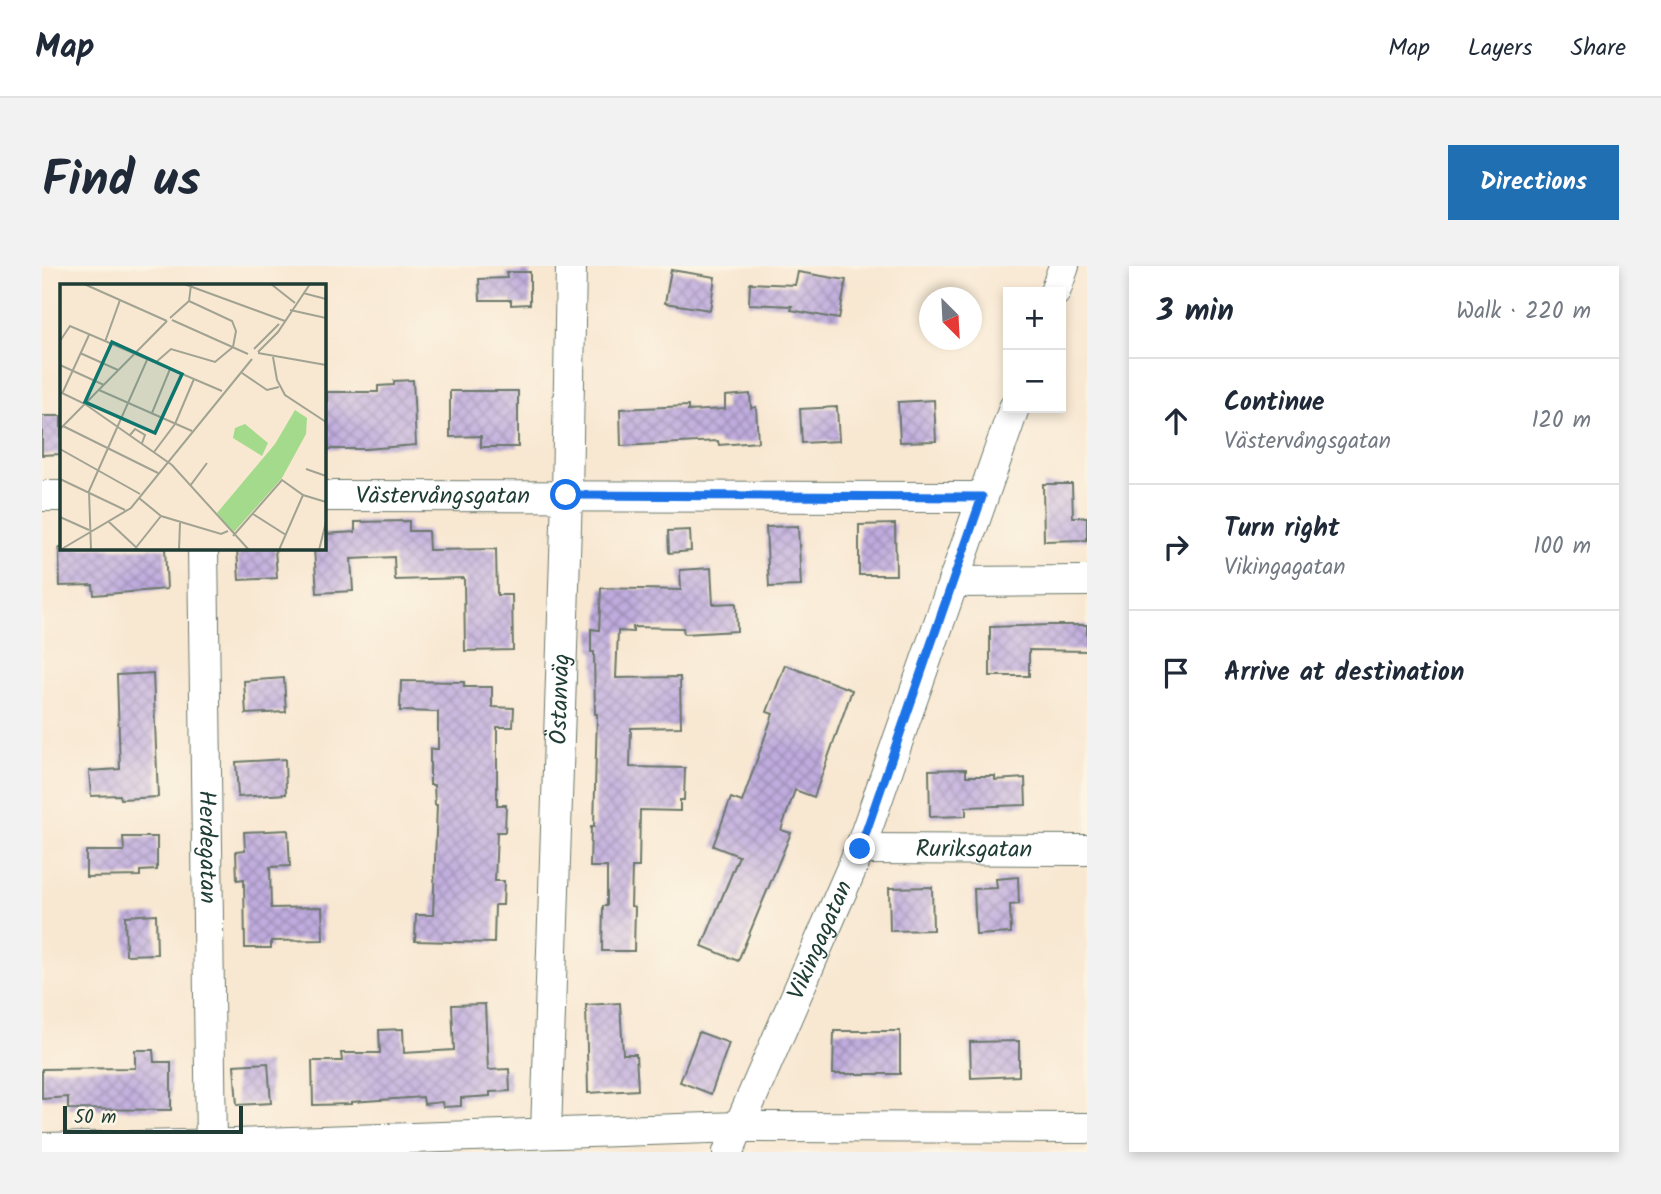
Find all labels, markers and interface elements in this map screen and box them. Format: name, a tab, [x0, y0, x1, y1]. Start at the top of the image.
text: Map	[35, 22, 95, 75]
text: Map	[1388, 29, 1430, 68]
text: Layers	[1468, 29, 1532, 68]
text: Share	[1570, 29, 1626, 68]
text: Find us	[42, 143, 200, 221]
button: Directions	[1448, 145, 1619, 220]
inset map	[60, 284, 326, 550]
north arrow	[919, 287, 982, 350]
map controls	[1003, 287, 1066, 413]
button: +	[1003, 287, 1066, 350]
text: 3 min	[1157, 288, 1234, 336]
text: Walk · 220 m	[1456, 294, 1591, 330]
button: −	[1003, 350, 1066, 413]
text: Continue	[1224, 382, 1325, 424]
icon: ahead	[1157, 402, 1195, 440]
text: 120 m	[1531, 403, 1591, 439]
text: Västervångsgatan	[1224, 424, 1391, 460]
street label: Västervångsgatan	[356, 477, 530, 516]
route start	[550, 479, 581, 510]
text: Turn right	[1224, 508, 1340, 550]
icon: right	[1157, 528, 1195, 566]
text: 100 m	[1533, 529, 1591, 565]
text: Vikingagatan	[1224, 550, 1346, 586]
text: Arrive at destination	[1224, 652, 1464, 694]
street label: Östanväg	[539, 653, 581, 745]
icon: arrive	[1157, 654, 1195, 692]
street label: Herdegatan	[187, 790, 227, 904]
street label: Ruriksgatan	[916, 830, 1032, 869]
route end	[844, 833, 875, 864]
street label: Vikingagatan	[777, 874, 863, 1006]
scale bar	[63, 1103, 243, 1135]
text: 50 m	[74, 1103, 116, 1133]

